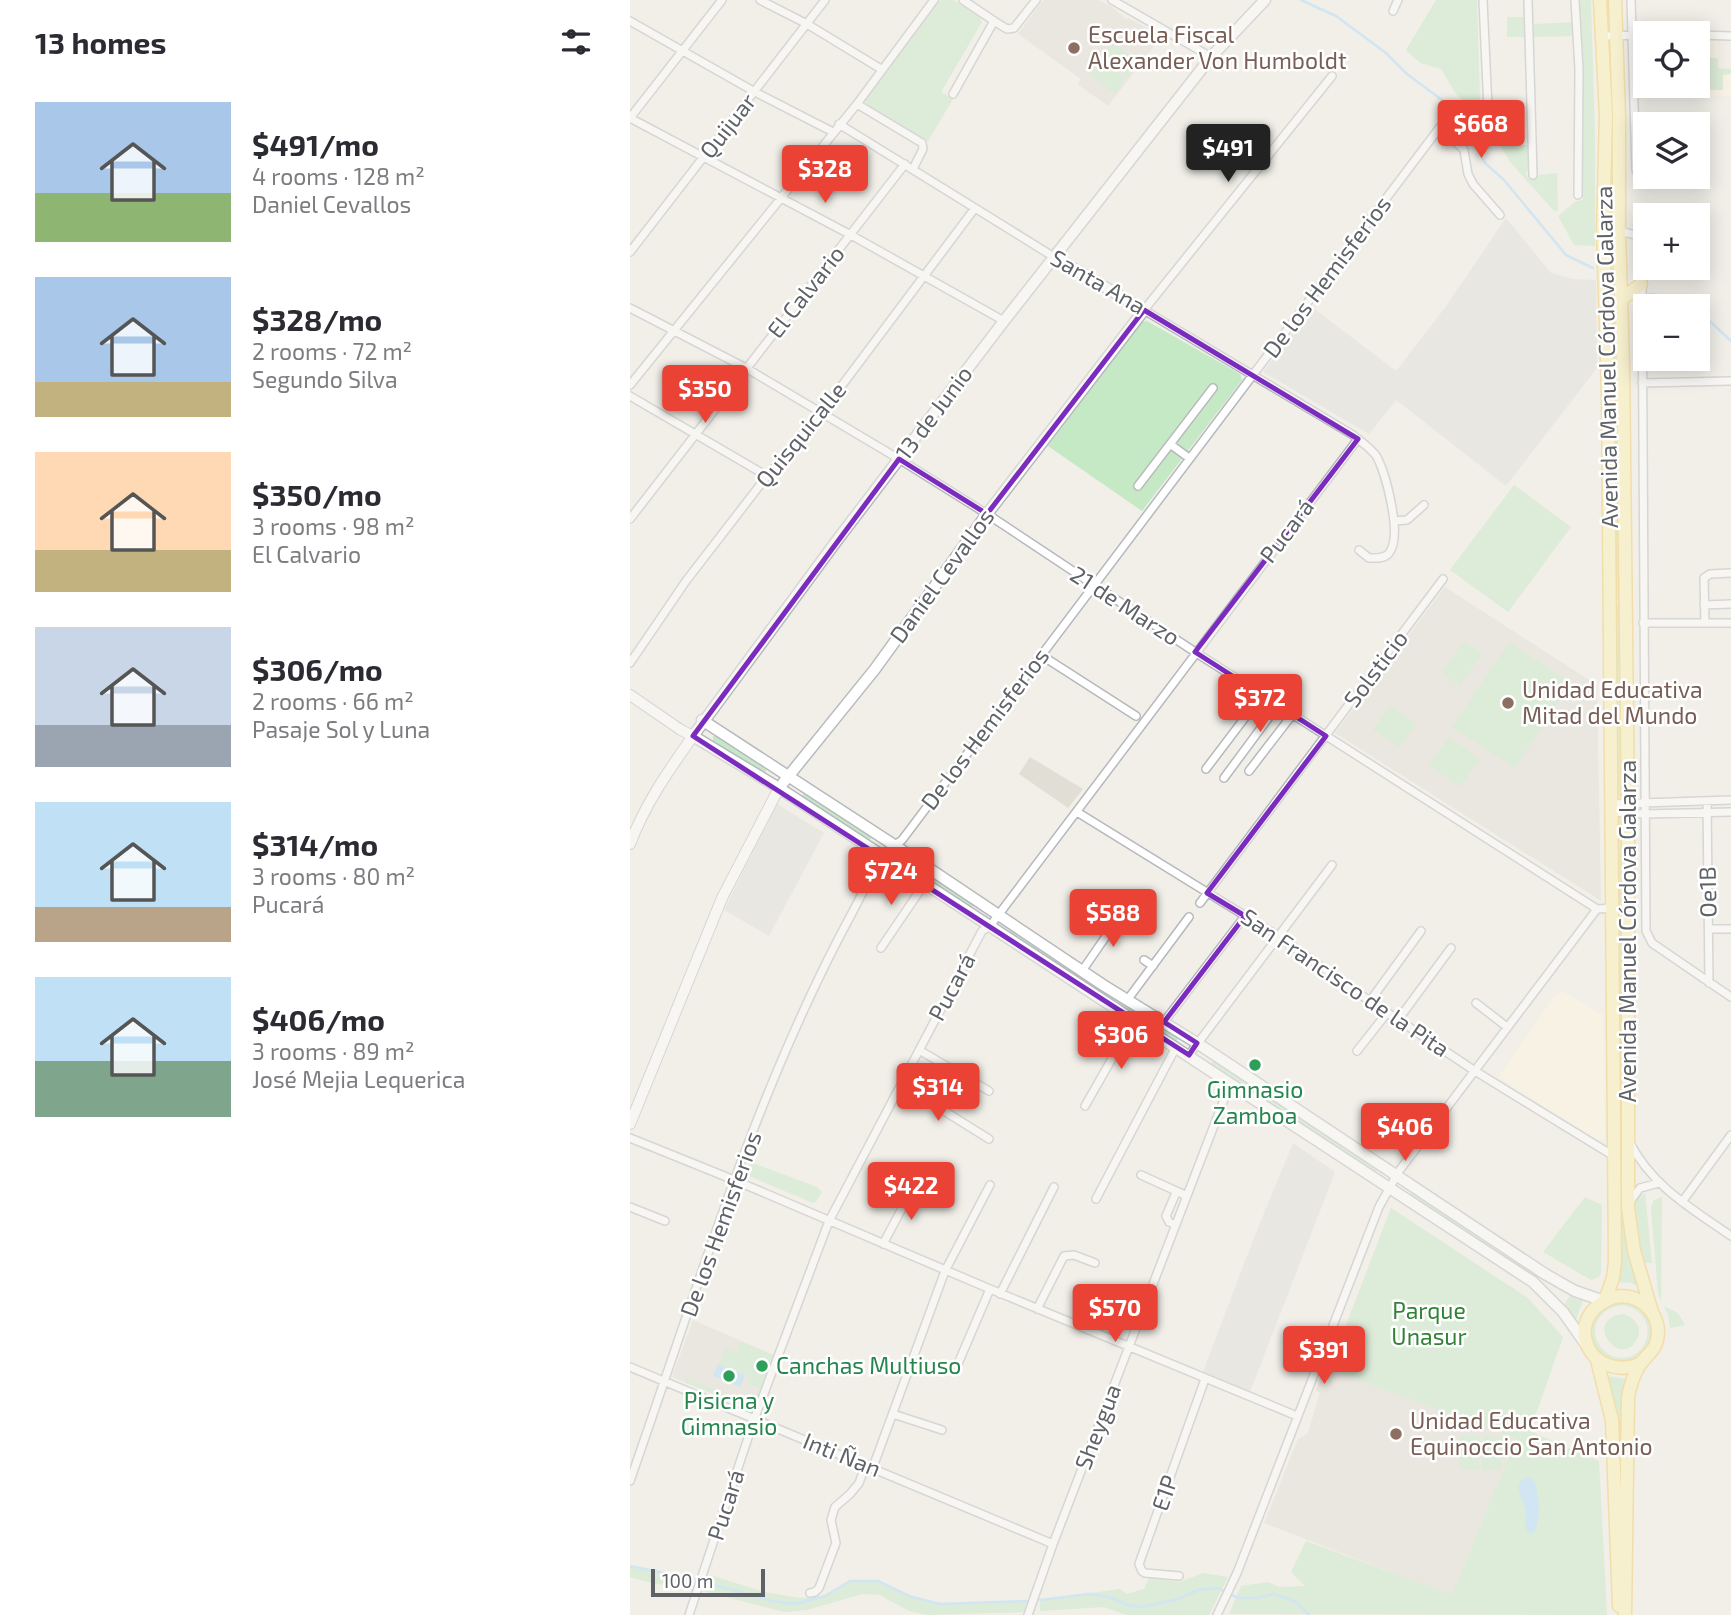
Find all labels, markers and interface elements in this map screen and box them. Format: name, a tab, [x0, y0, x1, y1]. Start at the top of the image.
place label: Escuela Fiscal Alexander Von Humboldt	[1088, 20, 1347, 74]
map controls	[1633, 21, 1710, 371]
button: locate	[1633, 21, 1710, 98]
icon: filters	[557, 23, 595, 61]
text: 13 homes	[35, 24, 166, 60]
marker: Escuela Fiscal Alexander Von Humboldt	[1066, 40, 1082, 56]
street label: Quijuar	[693, 87, 761, 164]
pin: $668	[1440, 100, 1522, 160]
text: $668	[1454, 109, 1508, 137]
button: layers	[1633, 112, 1710, 189]
pin: $491	[1187, 124, 1269, 184]
text: $491/mo	[252, 126, 379, 162]
icon: home	[91, 130, 175, 214]
text: $491	[1202, 133, 1254, 161]
pin: $328	[784, 146, 866, 205]
text: $328	[798, 154, 852, 182]
text: 4 rooms · 128 m²	[252, 162, 425, 190]
street label: Avenida Manuel Córdova Galarza	[1589, 186, 1623, 528]
text: Daniel Cevallos	[252, 190, 411, 218]
street label: De los Hemisferios	[1256, 190, 1396, 363]
button: +	[1633, 203, 1710, 280]
street label: El Calvario	[761, 240, 850, 343]
street label: Santa Ana	[1046, 243, 1151, 320]
button: −	[1633, 294, 1710, 371]
text: $328/mo	[252, 301, 382, 337]
icon: home	[91, 305, 175, 389]
text: 2 rooms · 72 m²	[252, 337, 412, 365]
street label: 13 de Junio	[889, 360, 978, 465]
text: Segundo Silva	[252, 365, 398, 393]
pin: $350	[664, 366, 746, 425]
text: $350	[678, 374, 732, 402]
street label: Quisquicalle	[749, 376, 851, 493]
text: $350/mo	[252, 476, 382, 512]
icon: home	[91, 480, 175, 564]
street label: Pucará	[1253, 493, 1319, 568]
street label: Daniel Cevallos	[883, 503, 999, 648]
text: 3 rooms · 98 m²	[252, 512, 414, 540]
text: El Calvario	[252, 540, 361, 568]
street label: 21 de Marzo	[1066, 559, 1185, 651]
street label: Solsticio	[1337, 624, 1413, 712]
street label: De los Hemisferios	[914, 642, 1054, 815]
text: $306/mo	[252, 651, 383, 687]
icon: home	[91, 655, 175, 739]
pin: $372	[1219, 674, 1301, 734]
place label: Unidad Educativa Mitad del Mundo	[1522, 675, 1703, 729]
text: $372	[1234, 683, 1286, 711]
text: 2 rooms · 66 m²	[252, 687, 414, 715]
marker: Unidad Educativa Mitad del Mundo	[1500, 695, 1516, 711]
text: Pasaje Sol y Luna	[252, 715, 430, 743]
street label: Avenida Manuel Córdova Galarza	[1613, 760, 1641, 1102]
text: $314/mo	[252, 826, 378, 862]
icon: home	[91, 830, 175, 914]
pin: $724	[850, 848, 932, 907]
text: $724	[864, 856, 918, 884]
text: 3 rooms · 80 m²	[252, 862, 415, 890]
street label: Oe1B	[1693, 866, 1721, 918]
text: Pucará	[252, 890, 324, 918]
pin: $588	[1072, 890, 1154, 949]
text: $588	[1086, 898, 1140, 926]
street label: San Francisco de la Pita	[1236, 902, 1455, 1062]
street label: Pucará	[922, 948, 980, 1025]
text: $406/mo	[252, 1001, 385, 1037]
icon: home	[91, 1005, 175, 1089]
pin: $306	[1080, 1012, 1162, 1071]
text: $306	[1094, 1020, 1148, 1048]
text: 3 rooms · 89 m²	[252, 1037, 414, 1065]
marker: Gimnasio Zamboa	[1247, 1057, 1263, 1073]
pin: $314	[897, 1064, 979, 1123]
text: José Mejia Lequerica	[252, 1065, 465, 1093]
text: $314	[913, 1072, 963, 1100]
place label: Gimnasio Zamboa	[1207, 1075, 1303, 1129]
pin: $406	[1364, 1104, 1446, 1163]
text: $406	[1377, 1112, 1433, 1140]
street label: De los Hemisferios	[674, 1127, 767, 1320]
pin: $422	[870, 1162, 952, 1222]
text: $422	[884, 1171, 938, 1199]
pin: $570	[1074, 1284, 1156, 1344]
text: $570	[1089, 1293, 1141, 1321]
park label: Parque Unasur	[1391, 1296, 1467, 1350]
pin: $391	[1283, 1326, 1365, 1386]
text: $391	[1299, 1335, 1349, 1363]
place label: Canchas Multiuso	[776, 1351, 961, 1379]
marker: Canchas Multiuso	[754, 1358, 770, 1374]
marker: Pisicna y Gimnasio	[721, 1368, 737, 1384]
street label: Sheygua	[1068, 1380, 1126, 1473]
place label: Pisicna y Gimnasio	[681, 1386, 777, 1440]
place label: Unidad Educativa Equinoccio San Antonio	[1410, 1406, 1653, 1460]
street label: Inti Ñan	[799, 1426, 885, 1482]
marker: Unidad Educativa Equinoccio San Antonio	[1388, 1426, 1404, 1442]
street label: Pucará	[701, 1466, 750, 1543]
street label: E1P	[1145, 1471, 1183, 1514]
scale bar	[651, 1566, 765, 1598]
text: 100 m	[662, 1569, 713, 1592]

